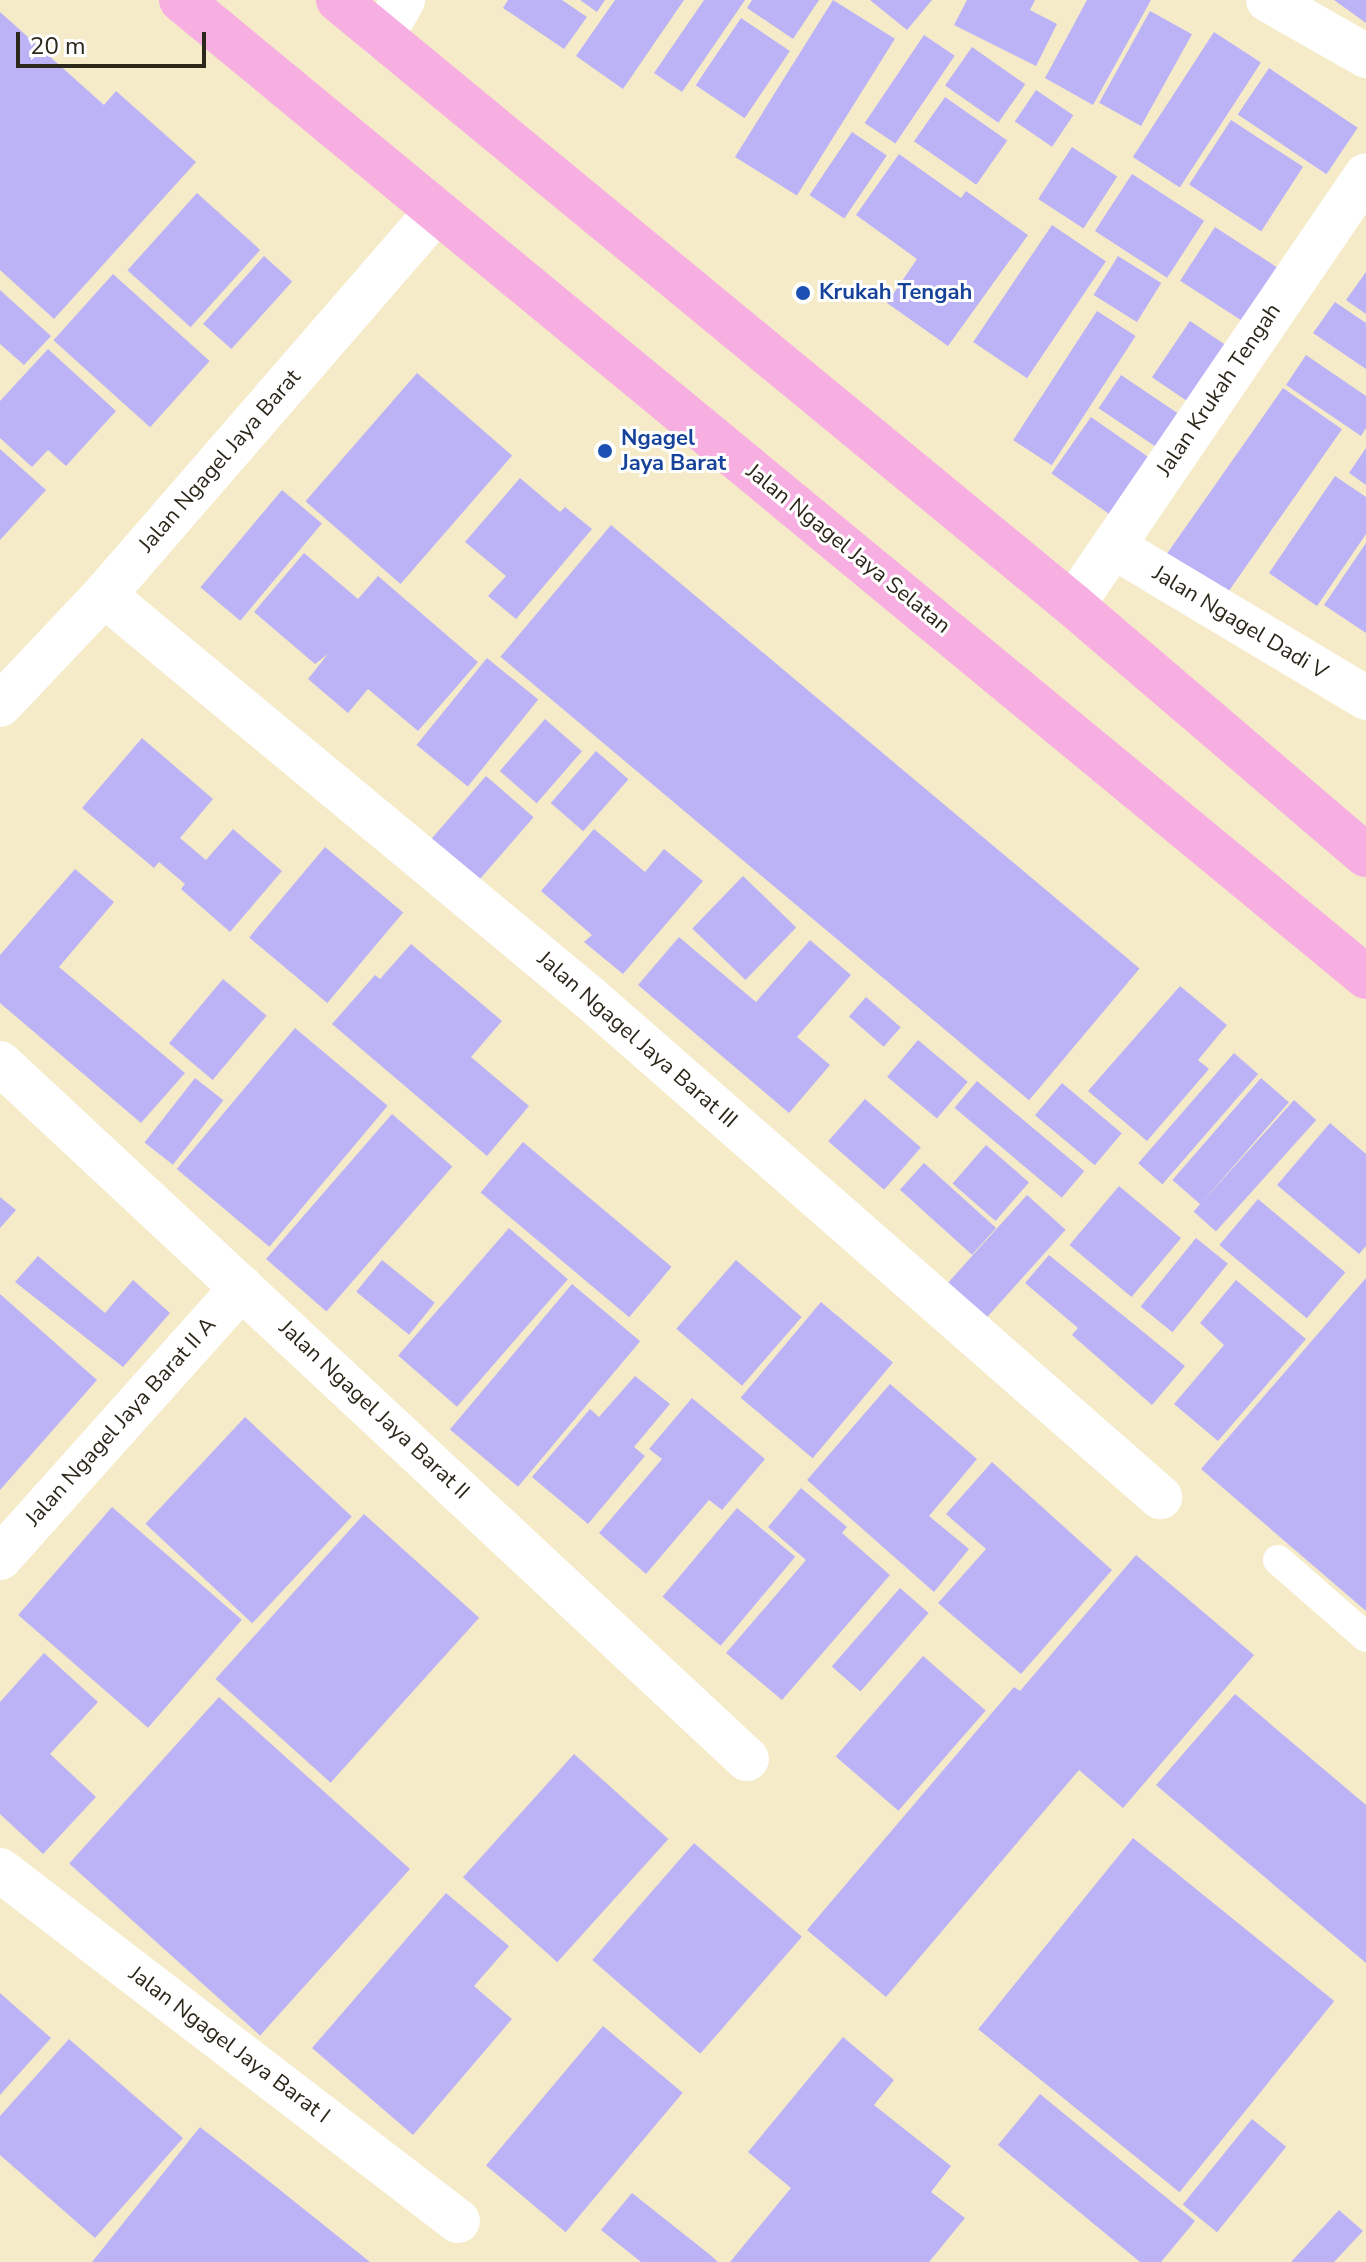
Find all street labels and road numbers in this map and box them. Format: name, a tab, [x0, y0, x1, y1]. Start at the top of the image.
street label: Jalan Krukah Tengah	[1151, 299, 1287, 481]
street label: Jalan Ngagel Jaya Barat	[133, 364, 307, 558]
street label: Jalan Ngagel Jaya Selatan	[741, 458, 955, 640]
street label: Jalan Ngagel Dadi V	[1148, 560, 1332, 686]
street label: Jalan Ngagel Jaya Barat III	[532, 946, 742, 1134]
street label: Jalan Ngagel Jaya Barat II A	[20, 1312, 222, 1532]
street label: Jalan Ngagel Jaya Barat II	[273, 1315, 475, 1505]
street label: Jalan Ngagel Jaya Barat I	[123, 1961, 335, 2129]

